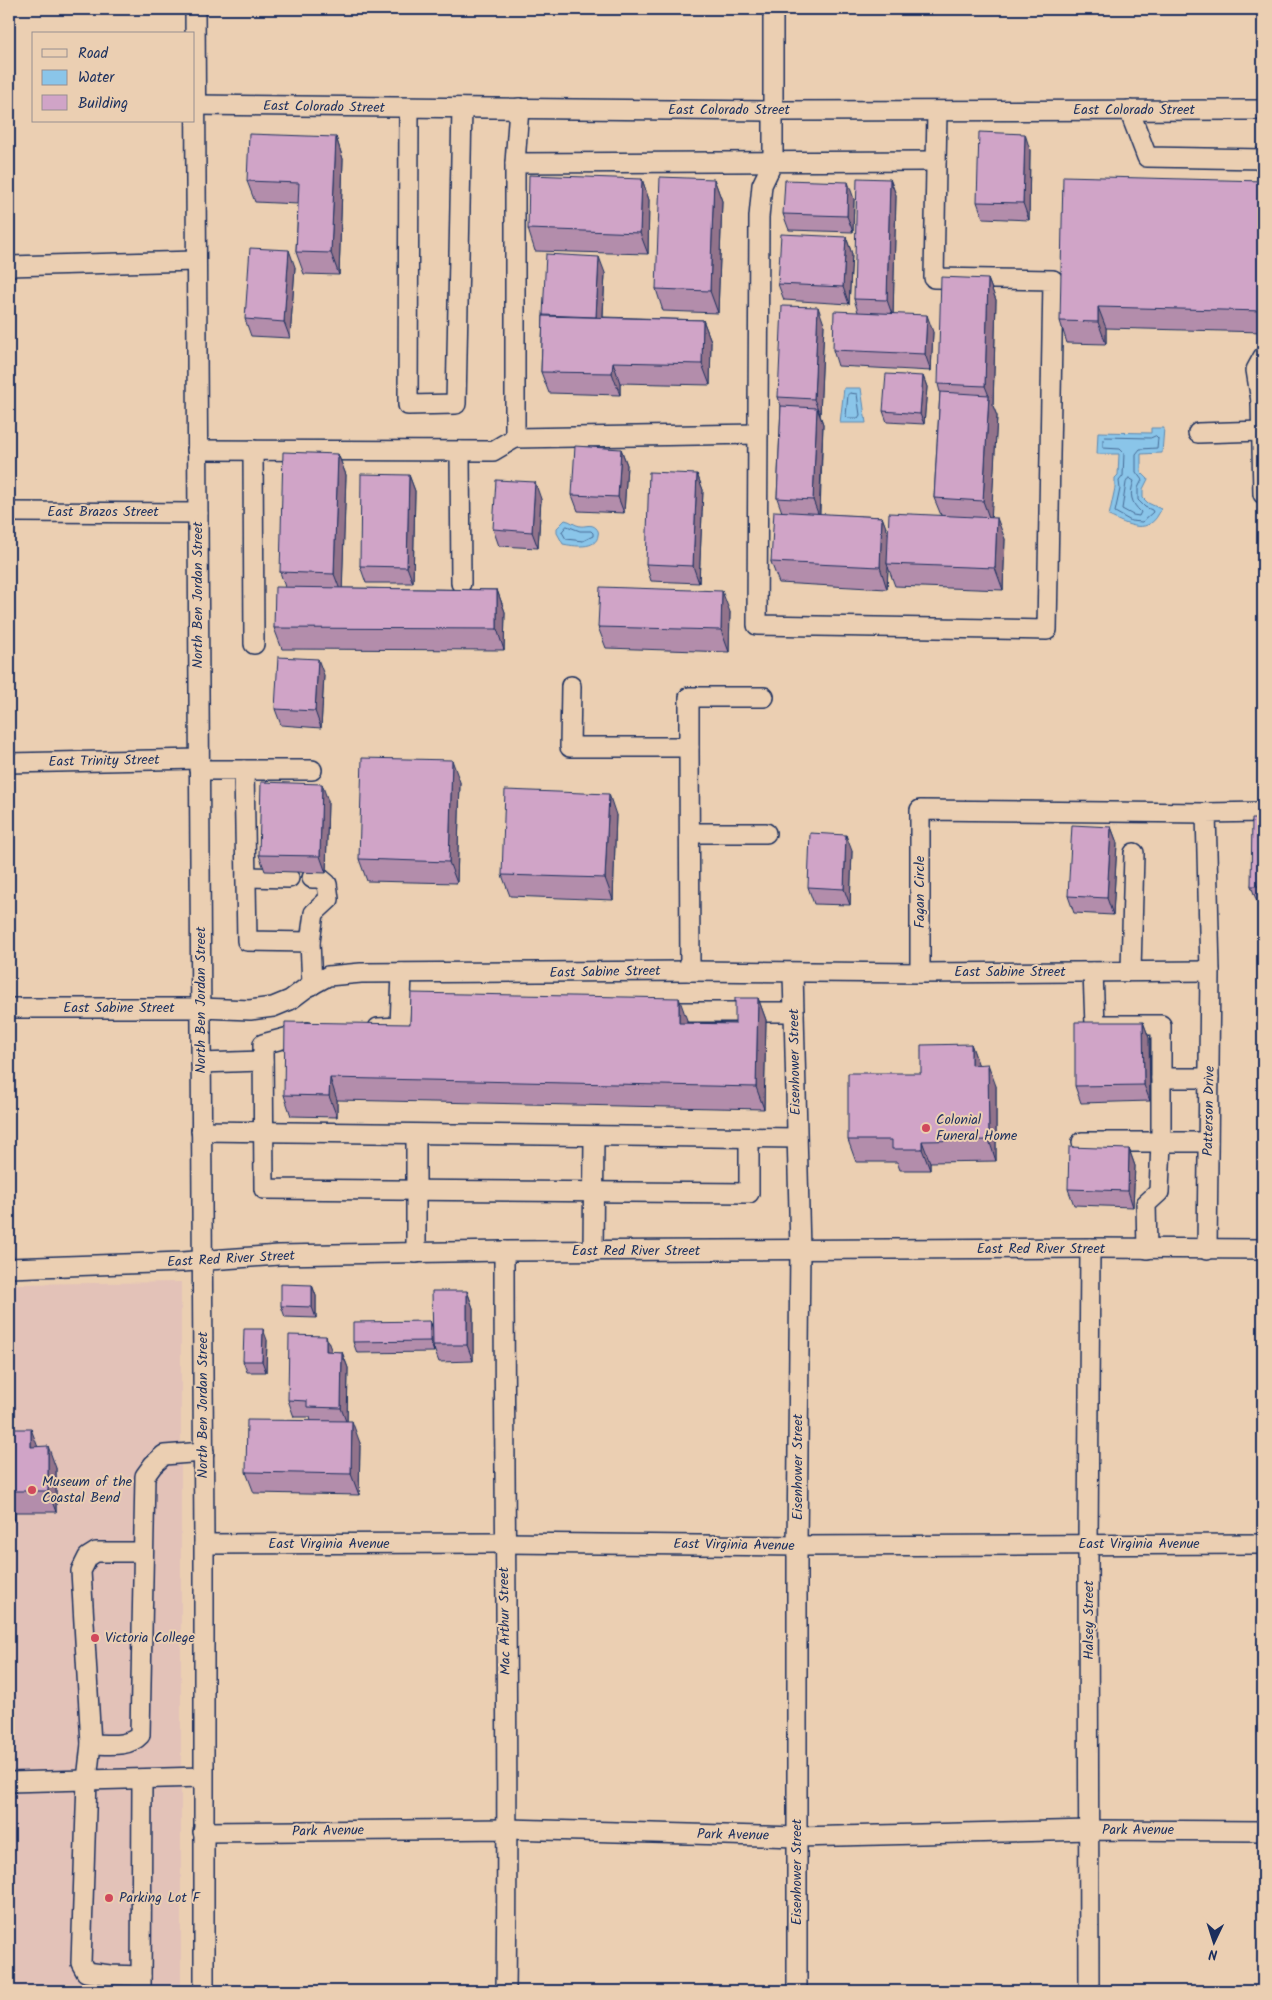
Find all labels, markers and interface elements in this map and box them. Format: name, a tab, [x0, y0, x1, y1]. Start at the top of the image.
legend	[32, 32, 195, 122]
text: Road	[78, 42, 109, 66]
text: Water	[78, 66, 115, 90]
text: Building	[78, 92, 128, 116]
street label: East Colorado Street	[263, 95, 386, 119]
street label: East Colorado Street	[668, 99, 791, 121]
street label: East Colorado Street	[1073, 99, 1196, 121]
street label: East Brazos Street	[47, 501, 159, 523]
street label: North Ben Jordan Street	[187, 521, 209, 668]
street label: East Trinity Street	[48, 749, 160, 773]
street label: Fagan Circle	[909, 855, 931, 928]
street label: North Ben Jordan Street	[190, 926, 212, 1073]
street label: East Sabine Street	[549, 960, 661, 984]
street label: East Sabine Street	[954, 961, 1066, 983]
street label: East Sabine Street	[63, 997, 175, 1019]
street label: Eisenhower Street	[783, 1008, 807, 1115]
street label: Patterson Drive	[1197, 1065, 1221, 1156]
place label: Colonial Funeral Home	[936, 1109, 1018, 1147]
marker: Colonial Funeral Home	[920, 1122, 932, 1134]
street label: East Red River Street	[977, 1238, 1106, 1260]
street label: East Red River Street	[572, 1240, 701, 1262]
street label: East Red River Street	[166, 1245, 296, 1273]
street label: North Ben Jordan Street	[192, 1331, 214, 1478]
street label: Eisenhower Street	[787, 1413, 809, 1520]
place label: Museum of the Coastal Bend	[42, 1471, 133, 1509]
marker: Museum of the Coastal Bend	[26, 1484, 38, 1496]
street label: East Virginia Avenue	[268, 1533, 390, 1555]
street label: East Virginia Avenue	[673, 1533, 796, 1557]
street label: East Virginia Avenue	[1078, 1533, 1200, 1555]
street label: Mac Arthur Street	[493, 1566, 517, 1675]
street label: Halsey Street	[1078, 1580, 1100, 1660]
place label: Victoria College	[105, 1627, 195, 1649]
marker: Victoria College	[89, 1632, 101, 1644]
street label: Eisenhower Street	[786, 1818, 808, 1925]
street label: Park Avenue	[292, 1819, 365, 1843]
street label: Park Avenue	[1102, 1819, 1175, 1841]
street label: Park Avenue	[697, 1823, 770, 1847]
place label: Parking Lot F	[119, 1887, 201, 1909]
marker: Parking Lot F	[103, 1892, 115, 1904]
north arrow	[1190, 1918, 1240, 1968]
text: N	[1208, 1943, 1218, 1965]

